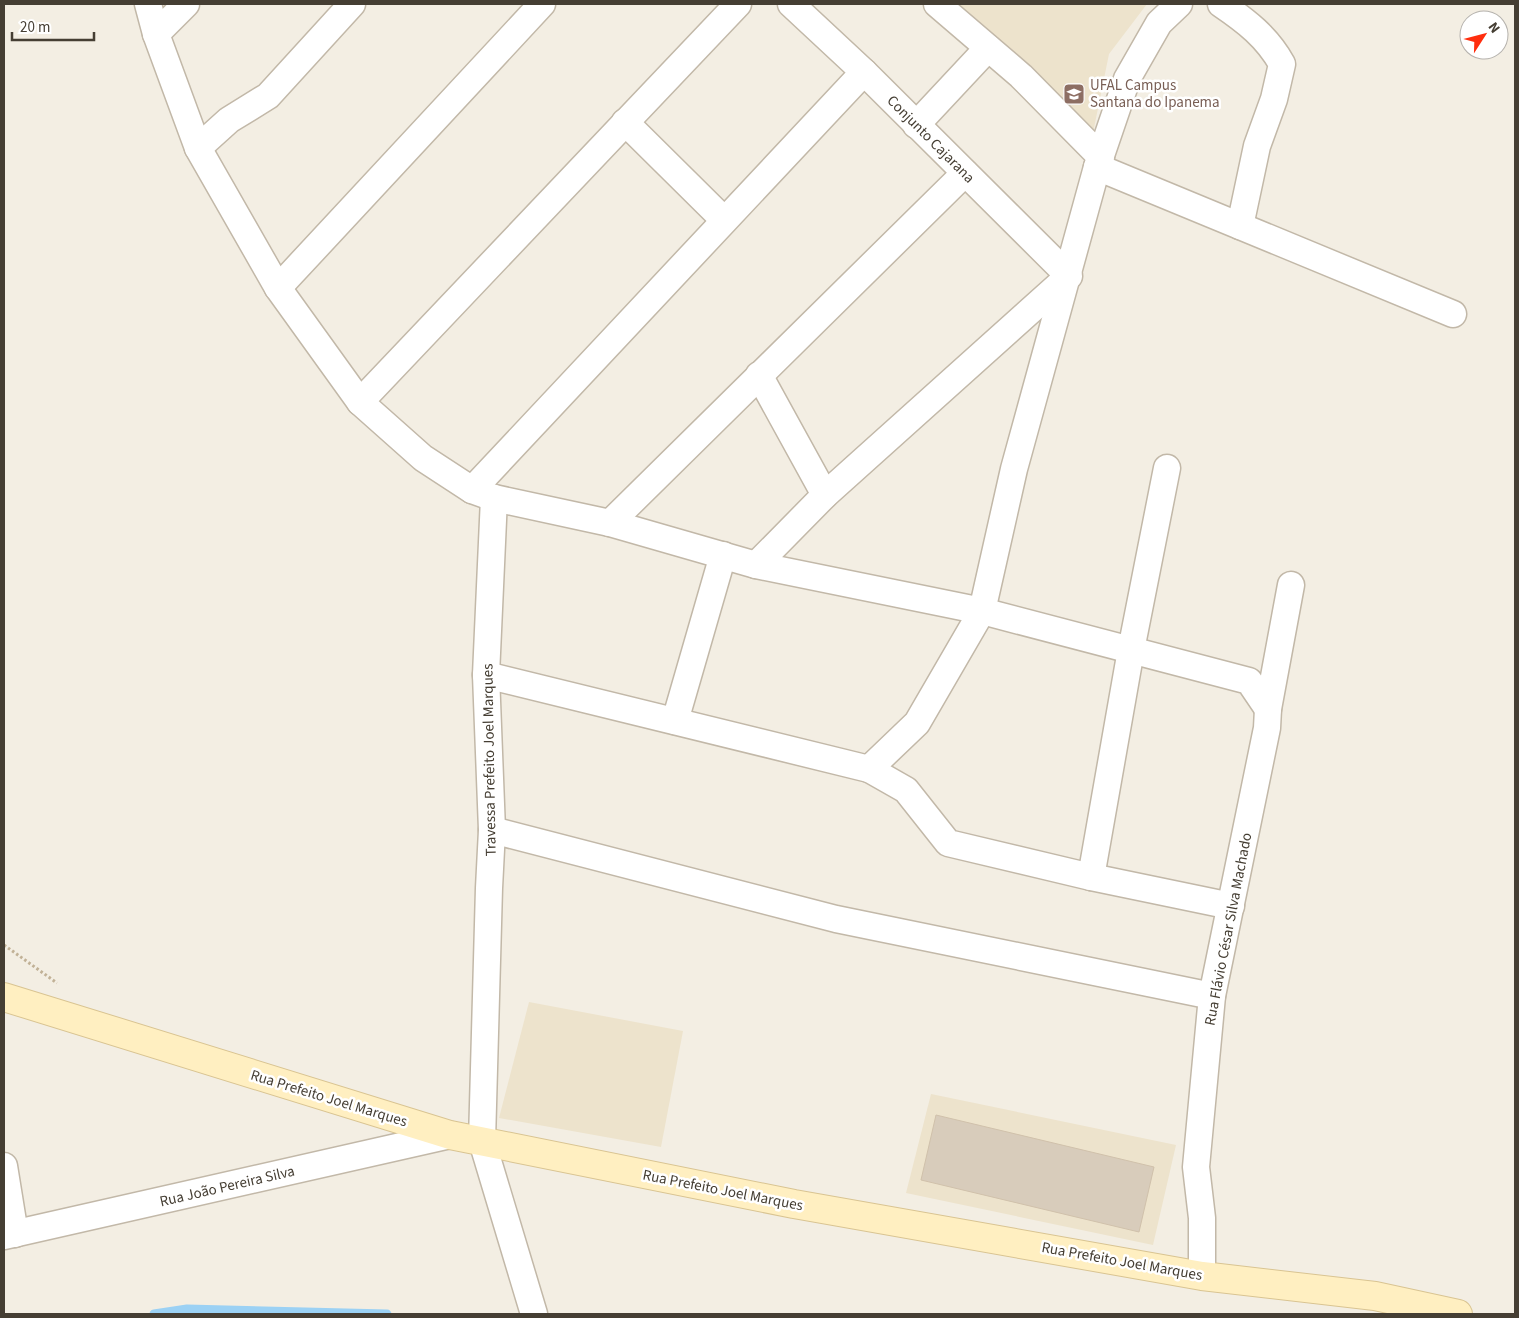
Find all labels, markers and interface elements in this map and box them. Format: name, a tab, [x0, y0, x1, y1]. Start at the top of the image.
scale bar	[12, 10, 95, 42]
north arrow	[1459, 10, 1509, 60]
text: 20 m	[20, 17, 50, 38]
text: N	[1483, 18, 1505, 38]
place label: UFAL Campus Santana do Ipanema	[1090, 75, 1220, 113]
school or university icon: UFAL Campus Santana do Ipanema	[1062, 82, 1086, 106]
street label: Conjunto Cajarana	[882, 91, 979, 188]
street label: Travessa Prefeito Joel Marques	[477, 663, 502, 857]
street label: Rua Flávio César Silva Machado	[1199, 831, 1258, 1027]
street label: Rua Prefeito Joel Marques	[248, 1065, 410, 1132]
street label: Rua João Pereira Silva	[158, 1161, 297, 1212]
street label: Rua Prefeito Joel Marques	[641, 1165, 805, 1216]
street label: Rua Prefeito Joel Marques	[1040, 1237, 1204, 1286]

